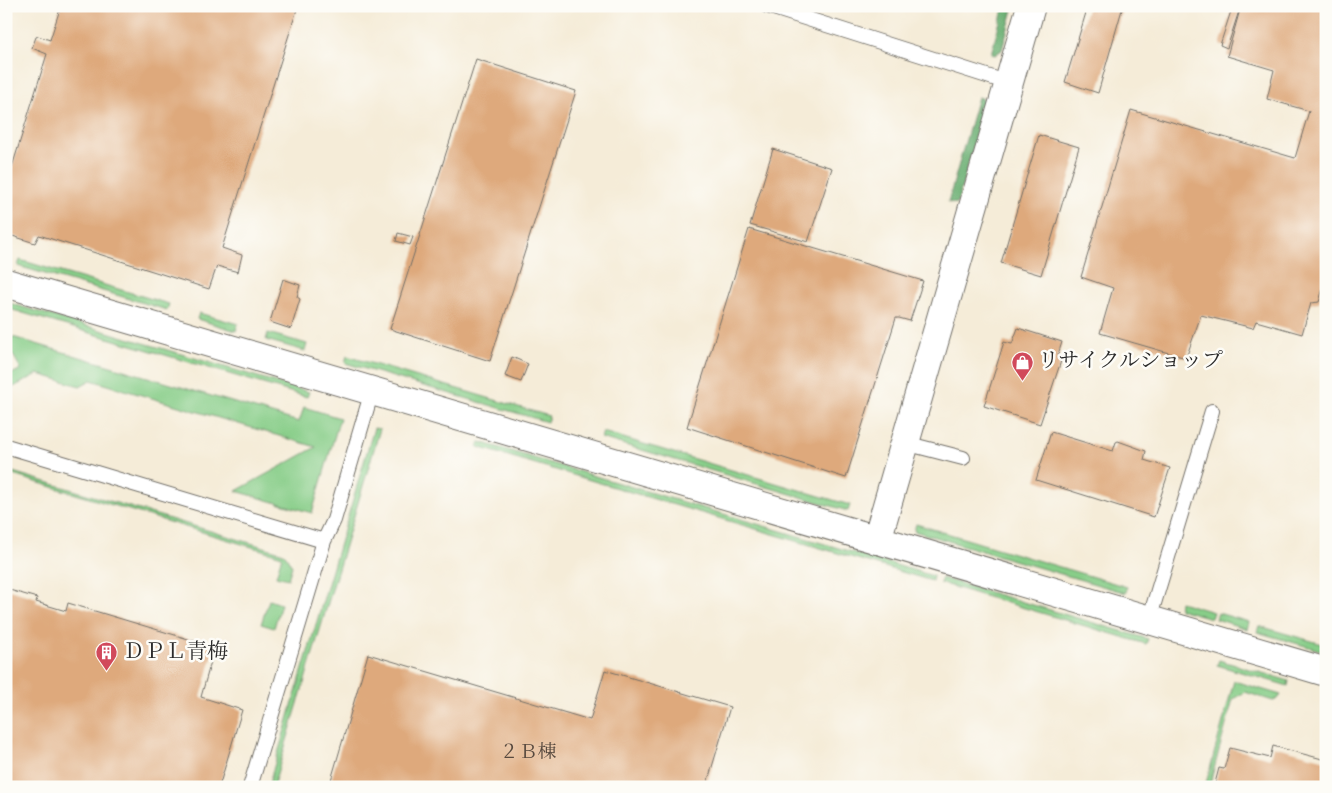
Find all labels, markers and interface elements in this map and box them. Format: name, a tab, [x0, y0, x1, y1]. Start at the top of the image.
place label: リサイクルショップ	[1038, 347, 1223, 377]
shop icon: リサイクルショップ	[1010, 350, 1034, 381]
place label: ＤＰＬ青梅	[123, 638, 228, 668]
building icon: ＤＰＬ青梅	[95, 641, 119, 672]
house number: ２Ｂ棟	[499, 740, 557, 767]

